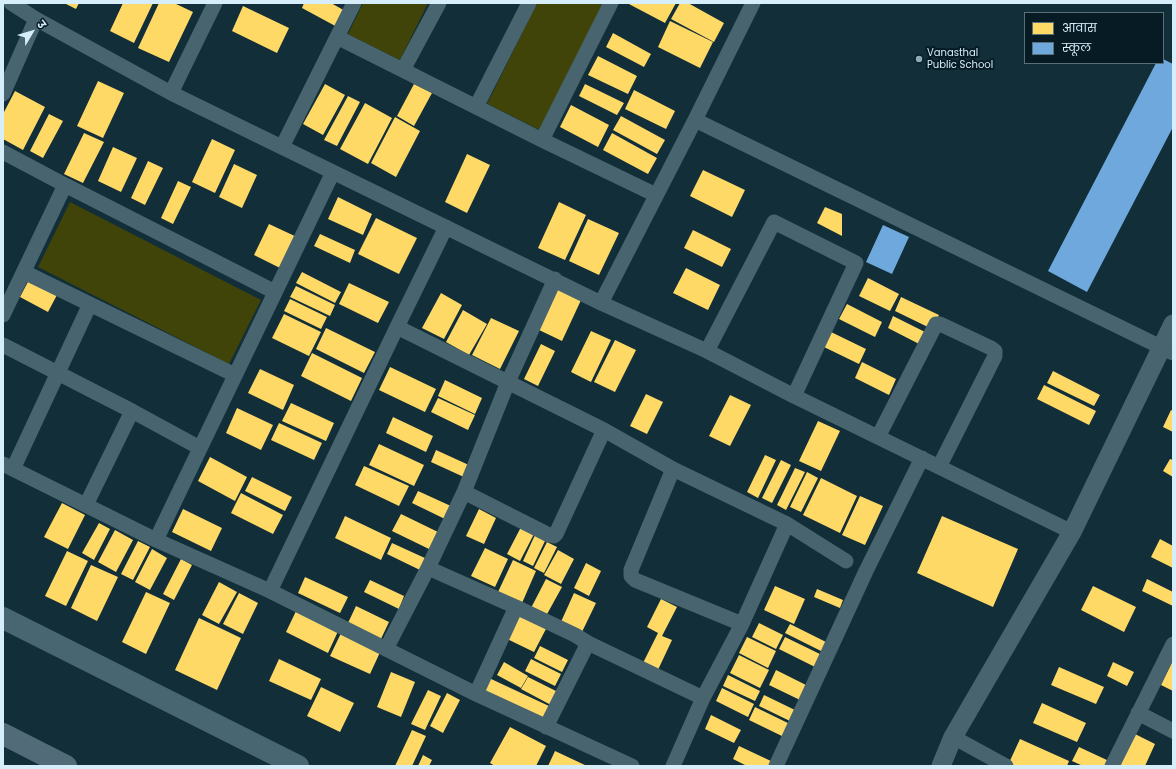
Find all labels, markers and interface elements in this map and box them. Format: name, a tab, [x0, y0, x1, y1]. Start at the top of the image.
north arrow	[12, 12, 52, 52]
legend	[1024, 12, 1164, 64]
text: उ	[33, 17, 50, 32]
text: आवास	[1062, 19, 1097, 36]
text: स्कूल	[1062, 39, 1091, 56]
place label: Vanasthal Public School	[927, 47, 993, 70]
marker: Vanasthal Public School	[914, 54, 924, 64]

